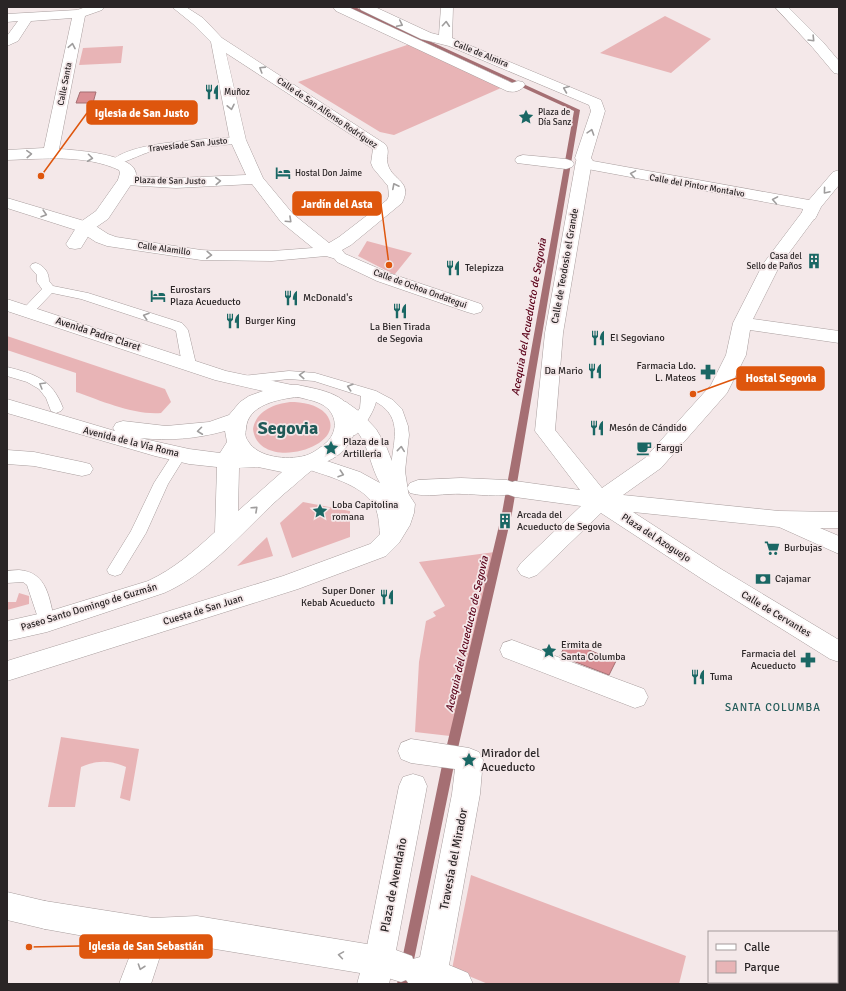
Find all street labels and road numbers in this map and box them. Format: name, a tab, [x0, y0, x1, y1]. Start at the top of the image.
street label: Calle de Almira	[452, 38, 510, 70]
street label: Calle Santa	[55, 61, 75, 106]
street label: Calle de San Alfonso Rodríguez	[275, 75, 379, 151]
street label: Travesíade San Justo	[148, 135, 228, 155]
street label: Calle del Pintor Montalvo	[648, 172, 746, 200]
street label: Plaza de San Justo	[134, 175, 206, 187]
street label: Calle de Teodosio el Grande	[549, 207, 581, 325]
street label: Calle Alamillo	[137, 240, 192, 258]
street label: Calle de Ochoa Ondategui	[372, 267, 468, 311]
street label: Avenida Padre Claret	[54, 315, 142, 354]
street label: Avenida de la Vía Roma	[82, 424, 180, 460]
street label: Plaza del Azoguejo	[619, 511, 693, 565]
street label: Paseo Santo Domingo de Guzmán	[19, 580, 159, 634]
street label: Calle de Cervantes	[739, 588, 814, 640]
street label: Cuesta de San Juan	[162, 592, 244, 628]
street label: Travesía del Mirador	[437, 806, 471, 911]
street label: Plaza de Avendaño	[378, 837, 410, 933]

